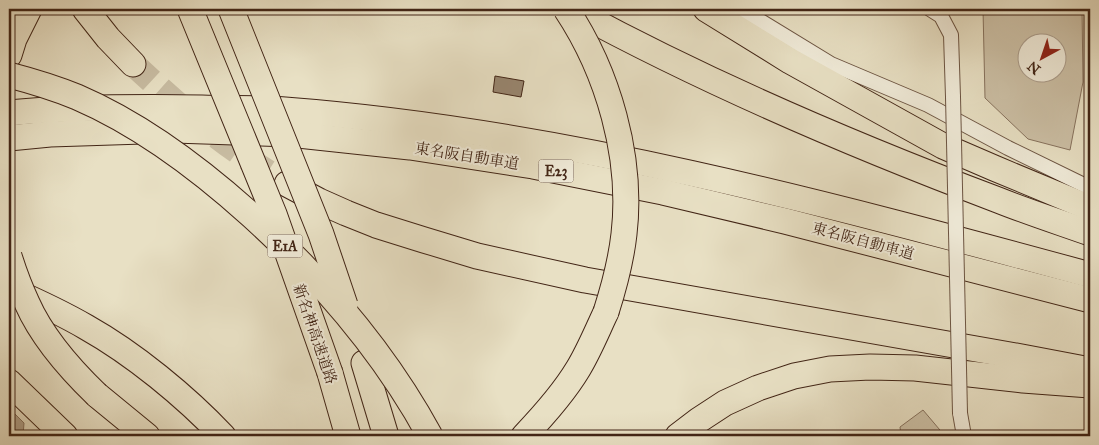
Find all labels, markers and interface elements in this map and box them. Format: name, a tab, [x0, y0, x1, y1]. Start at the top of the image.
north arrow	[1016, 32, 1066, 82]
text: N	[1024, 57, 1044, 78]
street label: 東名阪自動車道	[414, 139, 520, 173]
road number: E23	[538, 160, 574, 182]
street label: 東名阪自動車道	[810, 219, 916, 263]
road number: E1A	[268, 235, 302, 258]
street label: 新名神高速道路	[289, 281, 341, 387]

